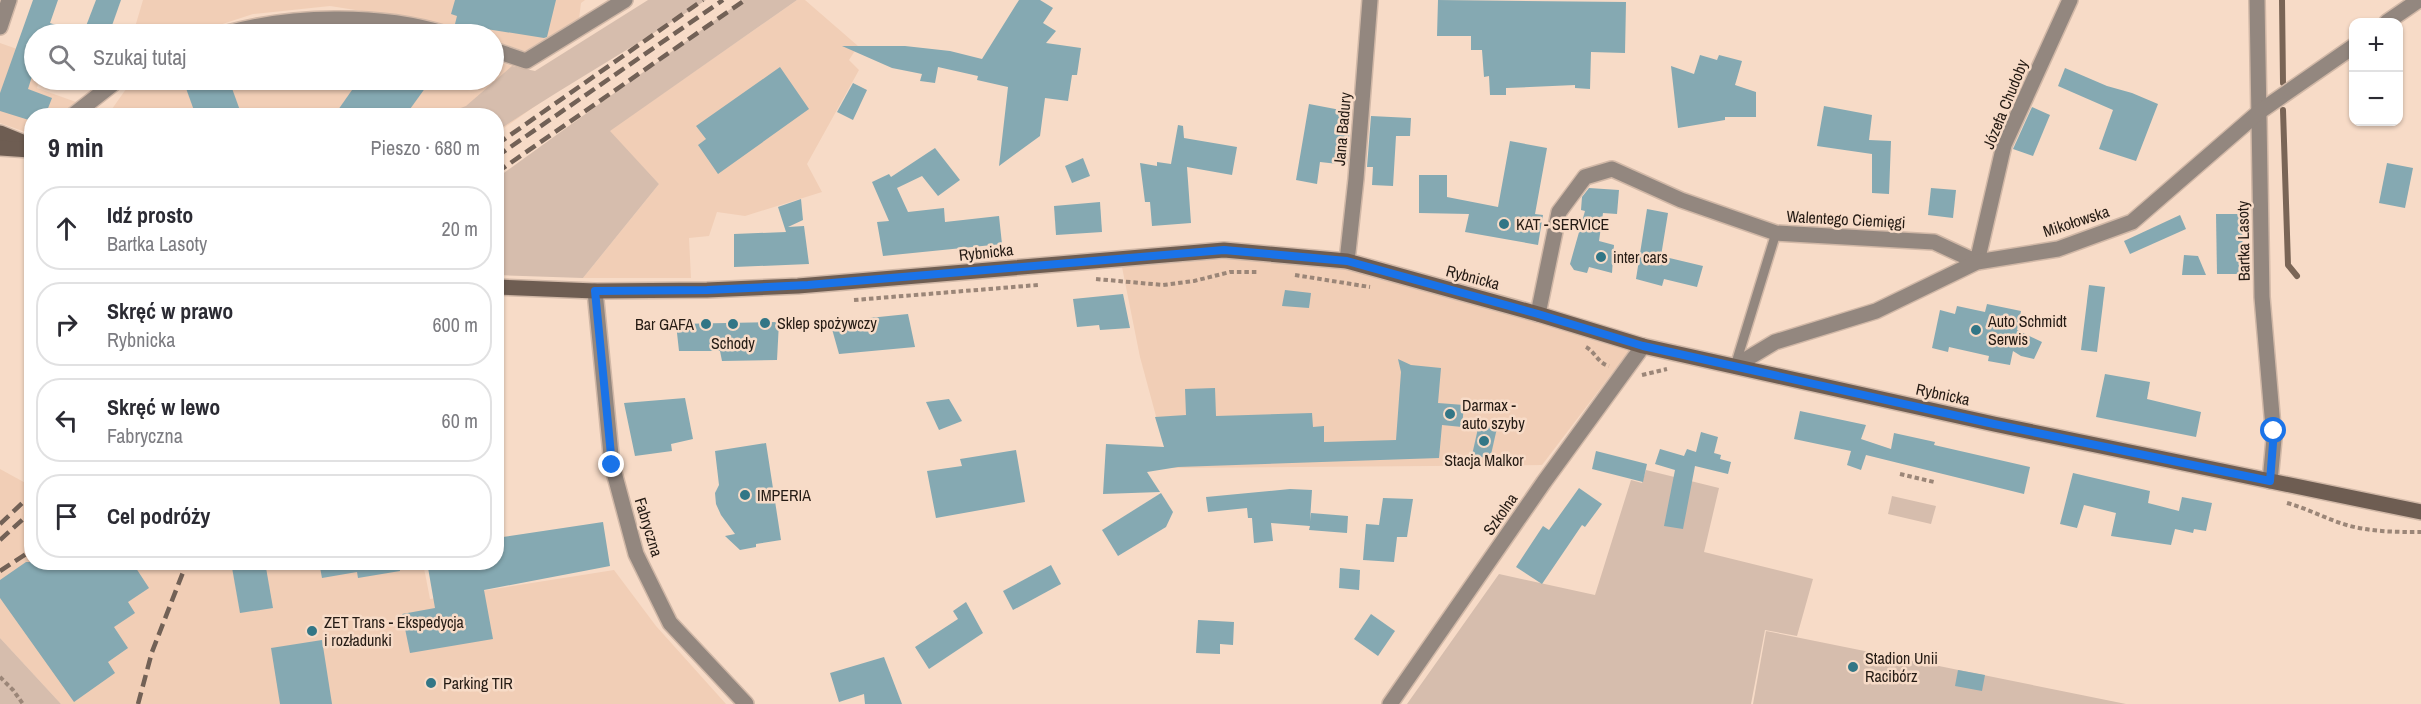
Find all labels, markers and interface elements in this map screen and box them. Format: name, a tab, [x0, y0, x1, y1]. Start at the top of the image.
map controls	[2349, 18, 2403, 126]
button: +	[2349, 18, 2403, 72]
search box	[24, 24, 504, 90]
icon: search	[45, 41, 78, 74]
text: Szukaj tutaj	[93, 42, 186, 72]
street label: Józefa Chudoby	[1977, 56, 2033, 152]
button: −	[2349, 72, 2403, 126]
street label: Jana Badury	[1328, 91, 1356, 167]
text: 9 min	[48, 130, 104, 165]
text: Pieszo · 680 m	[371, 134, 480, 161]
text: Idź prosto	[107, 200, 193, 230]
street label: Mikołowska	[2040, 200, 2113, 242]
street label: Bartka Lasoty	[2231, 200, 2255, 281]
street label: Walentego Ciemięgi	[1786, 205, 1906, 233]
icon: ahead	[50, 212, 83, 245]
place label: KAT - SERVICE	[1516, 213, 1609, 235]
text: 20 m	[442, 215, 478, 242]
marker: KAT - SERVICE	[1497, 217, 1511, 231]
text: Bartka Lasoty	[107, 230, 207, 257]
street label: Rybnicka	[958, 238, 1015, 266]
place label: inter cars	[1613, 246, 1668, 268]
marker: inter cars	[1594, 250, 1608, 264]
street label: Rybnicka	[1444, 259, 1503, 295]
text: Skręć w prawo	[107, 296, 233, 326]
icon: right	[50, 308, 83, 341]
place label: Auto Schmidt Serwis	[1987, 310, 2067, 350]
text: 600 m	[432, 311, 478, 338]
place label: Sklep spożywczy	[777, 312, 877, 334]
place label: Bar GAFA	[635, 313, 694, 335]
marker: Sklep spożywczy	[758, 316, 772, 330]
marker: Bar GAFA	[699, 317, 713, 331]
marker: Schody	[726, 317, 740, 331]
marker: Auto Schmidt Serwis	[1969, 323, 1983, 337]
text: Rybnicka	[107, 326, 175, 353]
place label: Schody	[711, 332, 755, 354]
street label: Rybnicka	[1914, 378, 1973, 411]
text: Skręć w lewo	[107, 392, 220, 422]
place label: Darmax - auto szyby	[1462, 394, 1525, 434]
icon: left	[50, 404, 83, 437]
text: 60 m	[442, 407, 478, 434]
marker: Darmax - auto szyby	[1443, 407, 1457, 421]
route start	[2260, 417, 2286, 443]
text: Fabryczna	[107, 422, 183, 449]
marker: Stacja Malkor	[1477, 434, 1491, 448]
place label: Stacja Malkor	[1444, 449, 1524, 471]
route end	[598, 451, 624, 477]
place label: IMPERIA	[757, 484, 811, 506]
marker: IMPERIA	[738, 488, 752, 502]
street label: Szkolna	[1478, 488, 1523, 539]
street label: Fabryczna	[630, 495, 669, 560]
icon: arrive	[50, 500, 83, 533]
text: Cel podróży	[107, 501, 210, 531]
place label: ZET Trans - Ekspedycja i rozładunki	[324, 611, 464, 651]
marker: ZET Trans - Ekspedycja i rozładunki	[305, 624, 319, 638]
place label: Stadion Unii Racibórz	[1865, 647, 1938, 687]
marker: Stadion Unii Racibórz	[1846, 660, 1860, 674]
place label: Parking TIR	[443, 672, 513, 694]
marker: Parking TIR	[424, 676, 438, 690]

